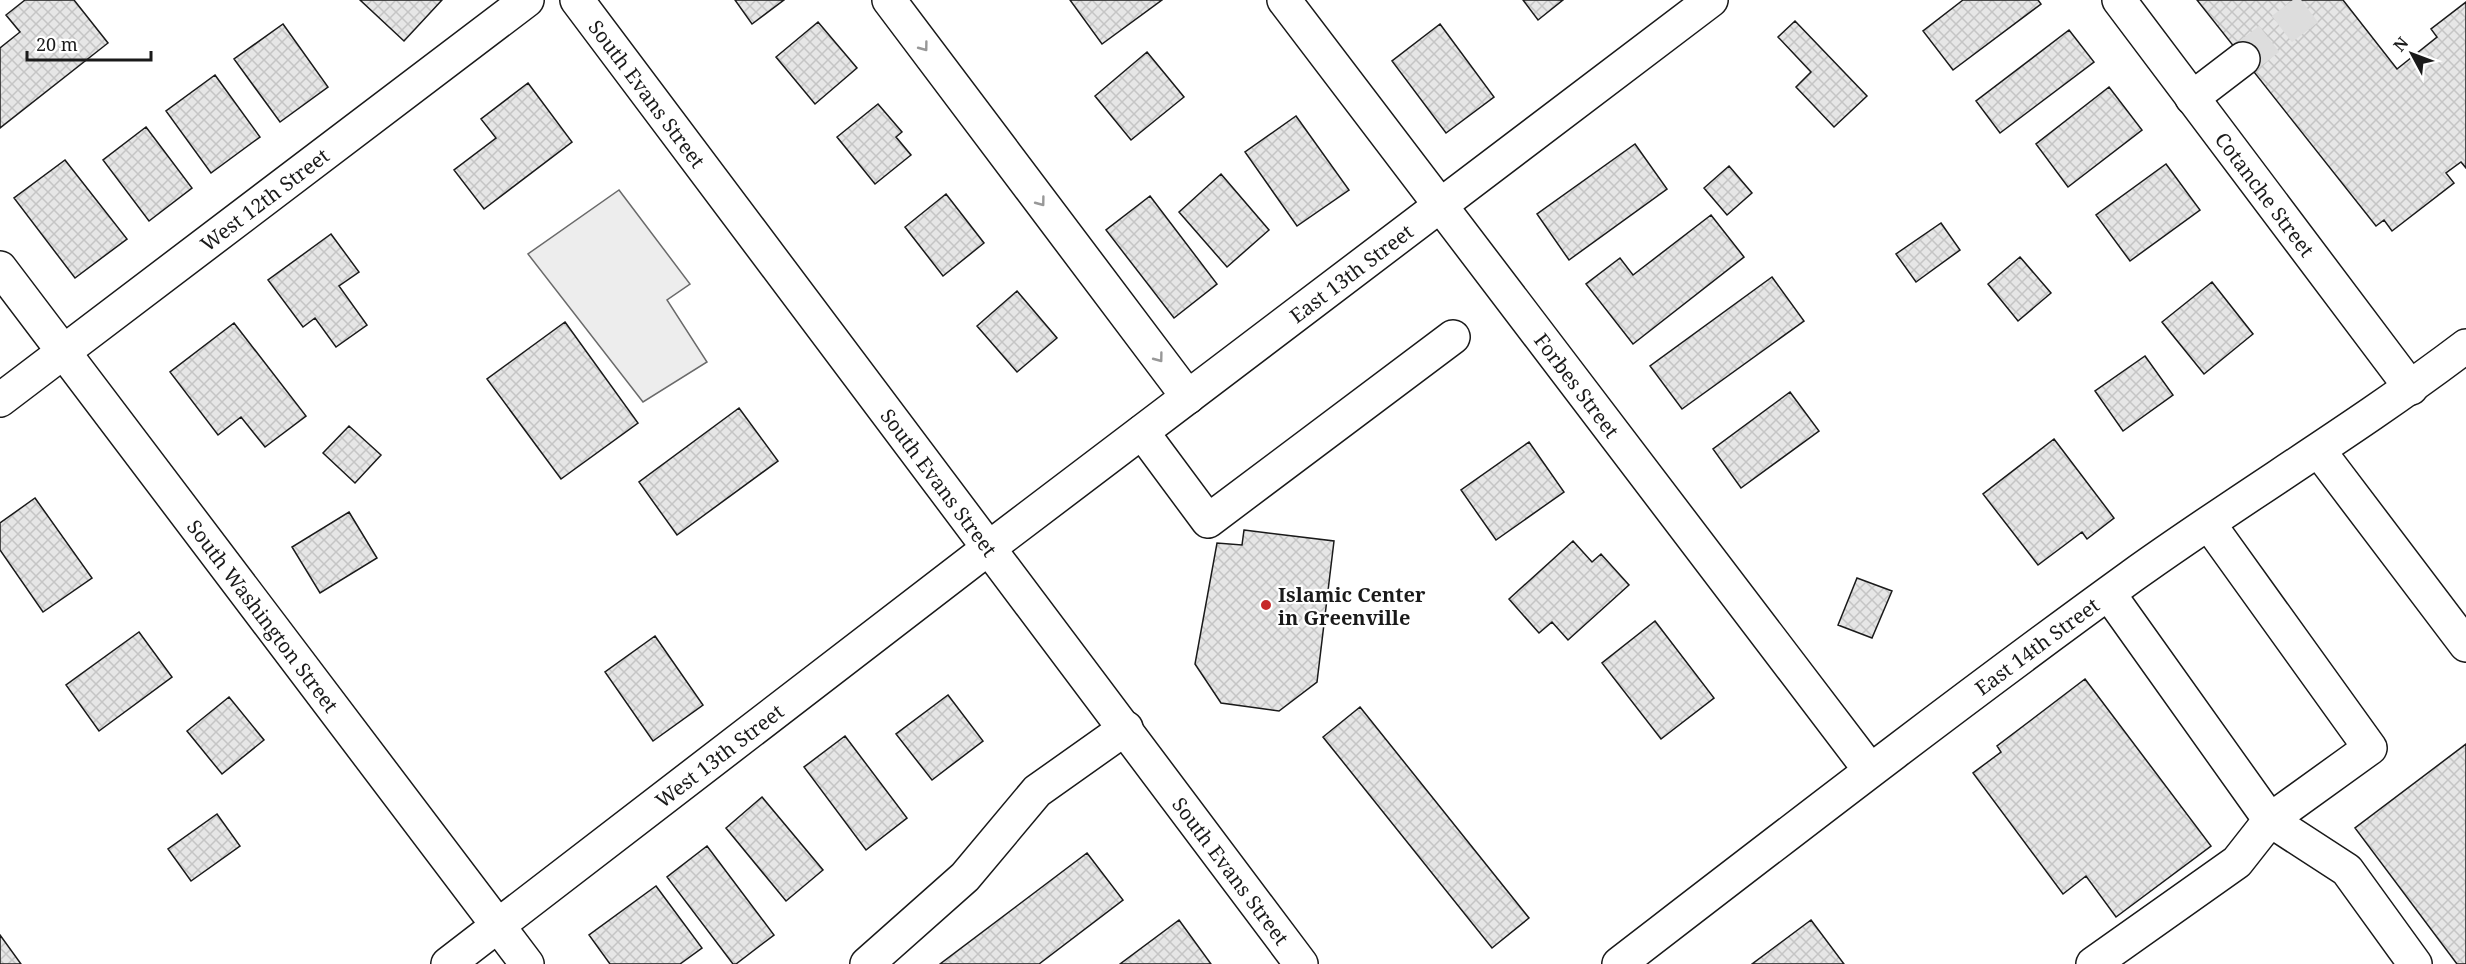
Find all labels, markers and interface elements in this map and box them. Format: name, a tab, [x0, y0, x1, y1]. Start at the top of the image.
street label: South Evans Street	[583, 14, 712, 173]
scale bar	[27, 24, 152, 62]
north arrow	[2382, 24, 2442, 84]
text: 20 m	[36, 32, 78, 56]
text: N	[2388, 32, 2413, 56]
one-way arrow	[917, 40, 928, 51]
street label: Cotanche Street	[2209, 126, 2321, 262]
street label: West 12th Street	[195, 142, 334, 257]
one-way arrow	[1034, 196, 1045, 207]
street label: East 13th Street	[1284, 218, 1418, 329]
street label: Forbes Street	[1529, 327, 1626, 443]
one-way arrow	[1151, 352, 1162, 363]
street label: South Evans Street	[875, 403, 1003, 562]
street label: South Washington Street	[181, 514, 345, 718]
place label: Islamic Center in Greenville	[1278, 581, 1426, 631]
street label: East 14th Street	[1969, 591, 2104, 701]
marker: Islamic Center in Greenville	[1259, 598, 1273, 612]
street label: West 13th Street	[649, 698, 789, 813]
street label: South Evans Street	[1167, 791, 1295, 950]

